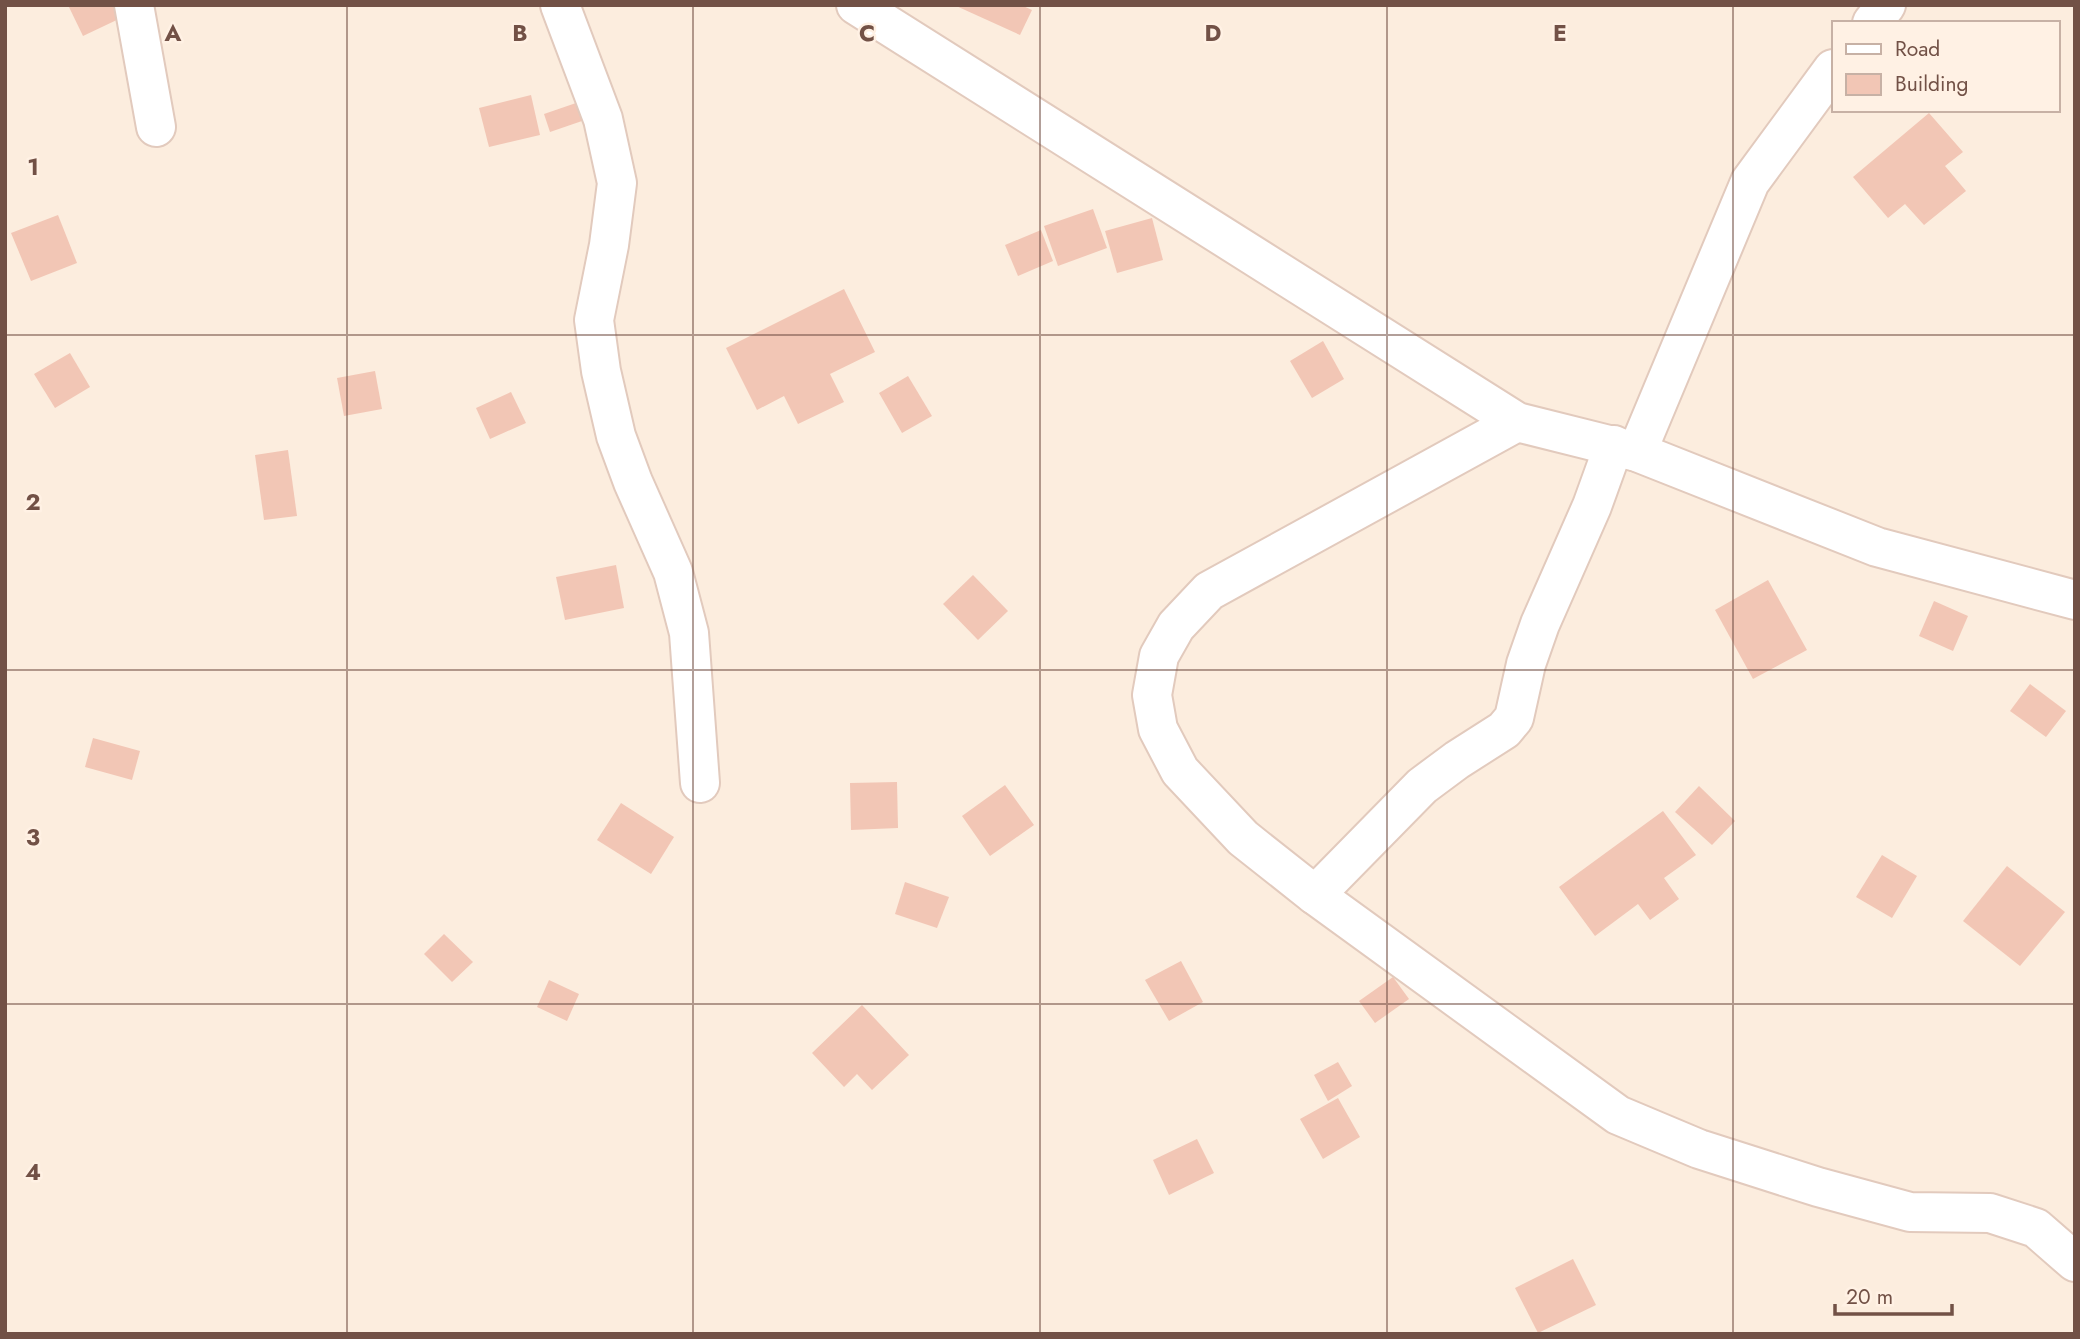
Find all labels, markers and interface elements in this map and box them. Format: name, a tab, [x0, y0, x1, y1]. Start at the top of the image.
text: A	[164, 16, 182, 50]
text: B	[512, 16, 528, 50]
text: C	[859, 16, 875, 50]
text: D	[1205, 16, 1222, 50]
text: E	[1553, 16, 1567, 50]
legend	[1832, 21, 2059, 112]
text: Road	[1895, 34, 1940, 64]
text: Building	[1895, 69, 1968, 99]
text: 1	[27, 150, 39, 184]
text: 2	[25, 485, 41, 519]
text: 3	[26, 820, 40, 854]
text: 4	[25, 1155, 41, 1189]
scale bar	[1835, 1272, 1952, 1316]
text: 20 m	[1846, 1282, 1893, 1312]

